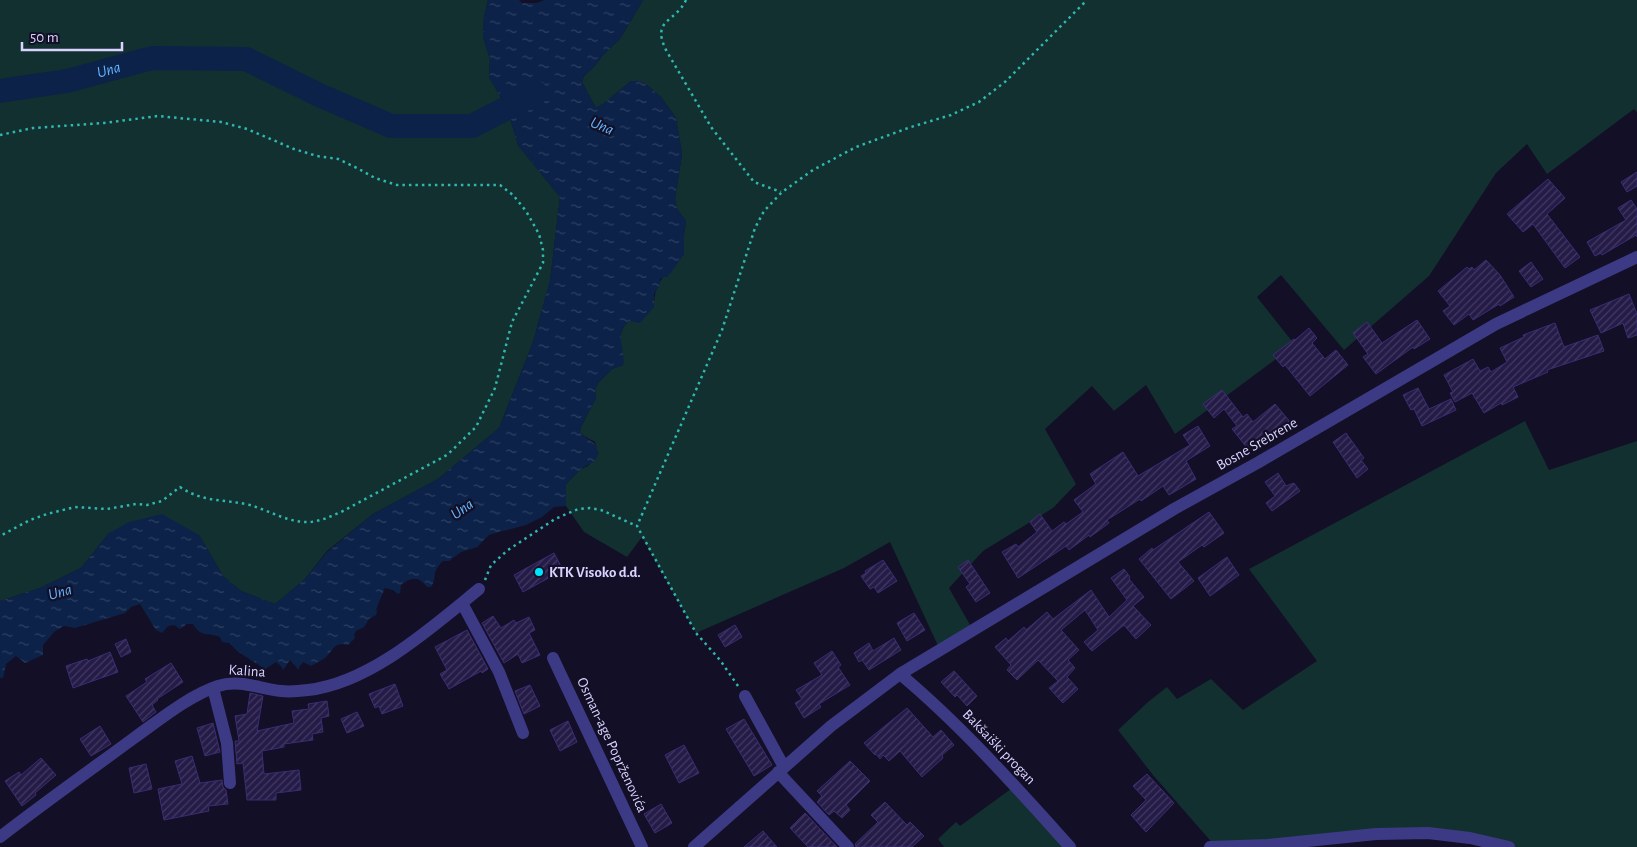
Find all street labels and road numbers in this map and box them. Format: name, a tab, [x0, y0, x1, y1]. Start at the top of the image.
street label: Bosne Srebrene	[1214, 415, 1300, 473]
street label: Kalina	[228, 662, 266, 680]
street label: Osman-age Poprženovića	[574, 675, 650, 815]
street label: Bakšaiški progan	[960, 707, 1038, 787]

